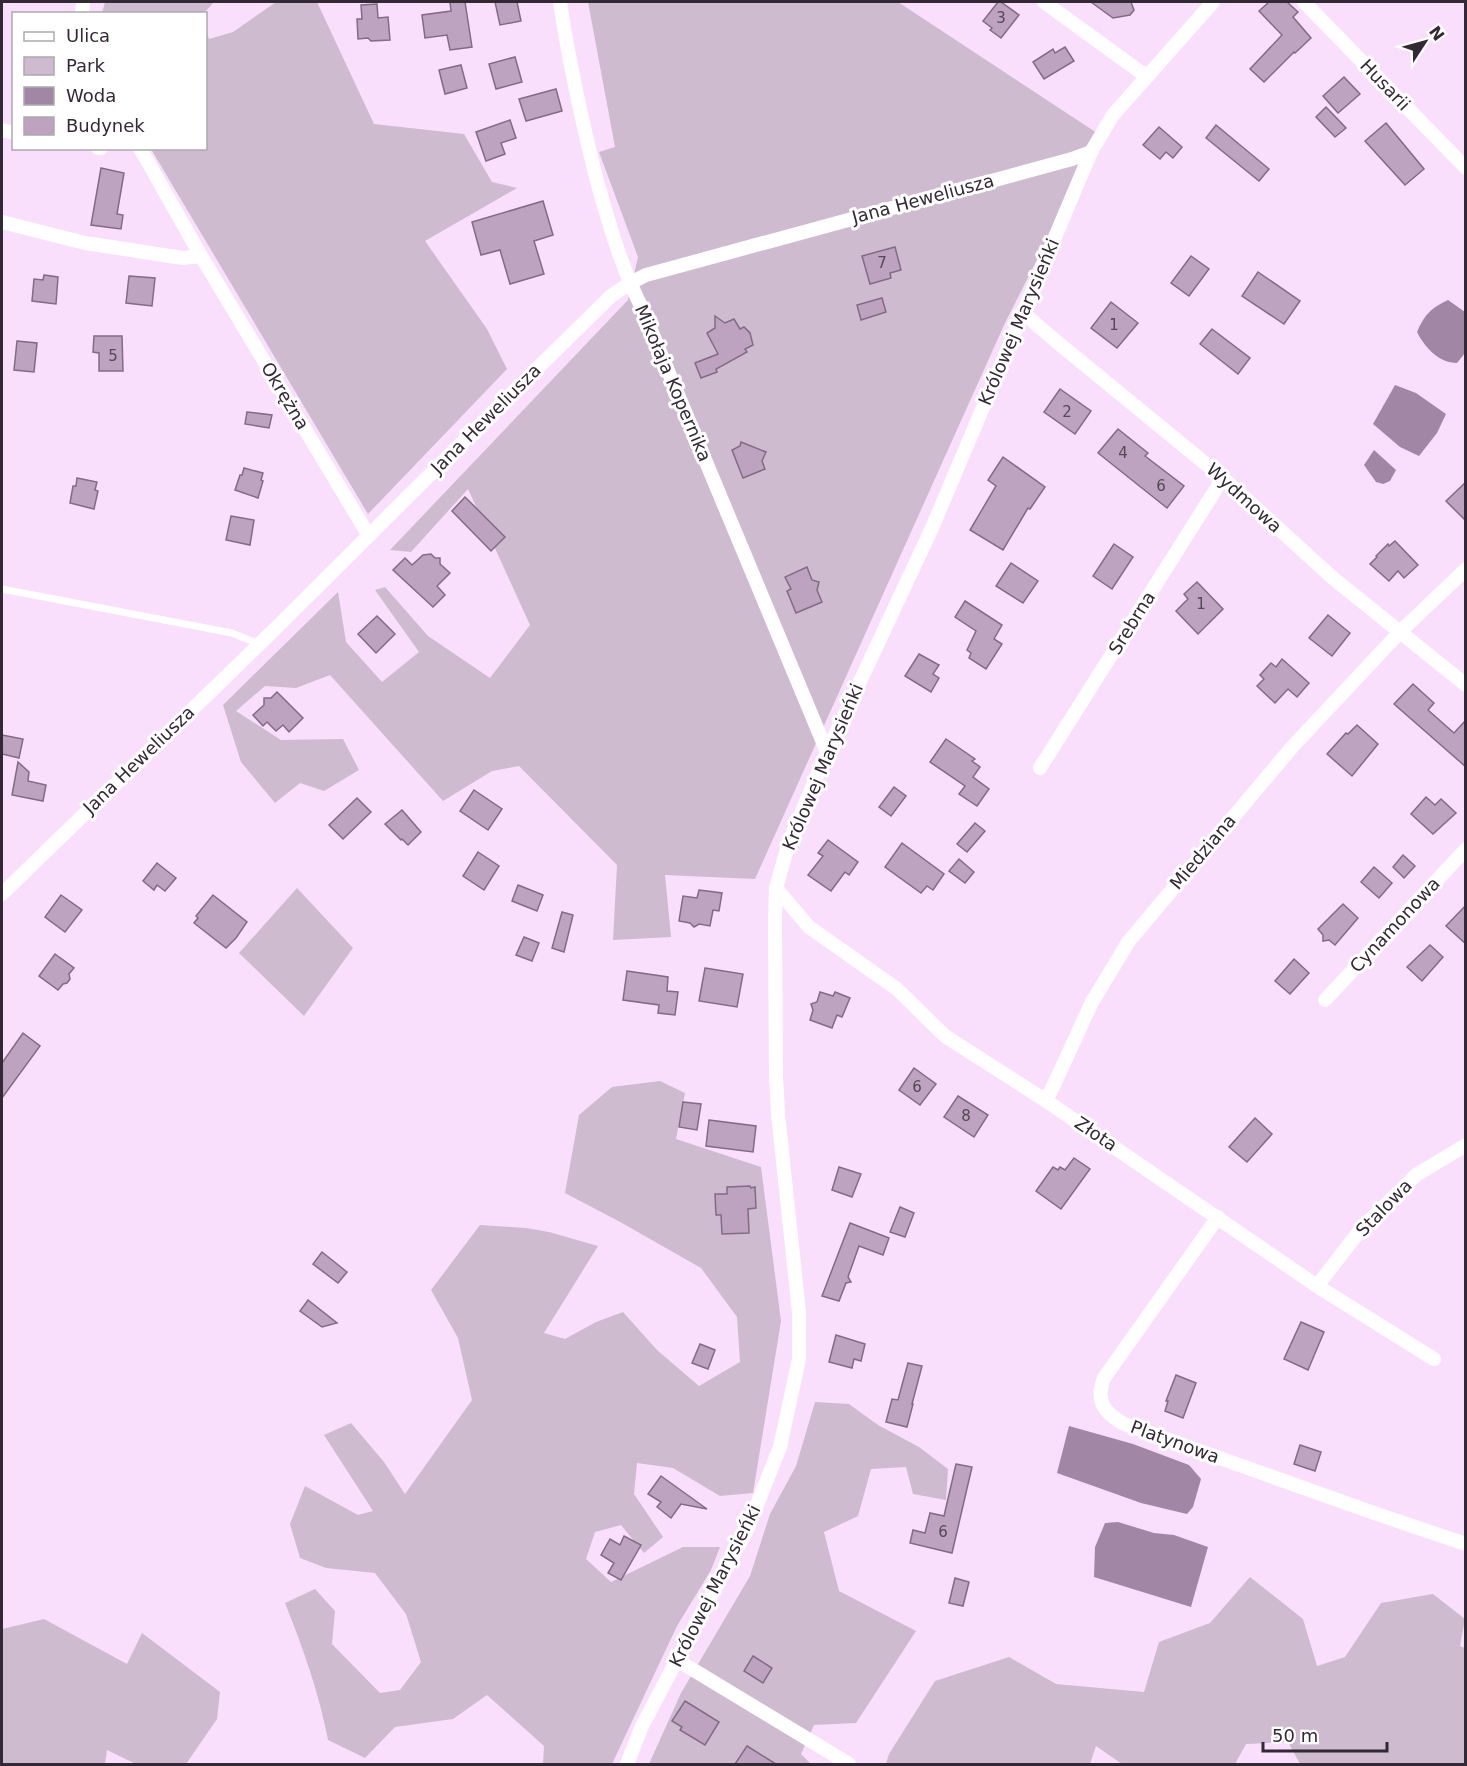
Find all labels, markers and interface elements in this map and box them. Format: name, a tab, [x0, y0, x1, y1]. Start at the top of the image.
house number: 3	[996, 9, 1006, 27]
legend	[12, 12, 207, 150]
north arrow	[1395, 12, 1455, 72]
text: N	[1425, 22, 1448, 44]
text: Ulica	[66, 25, 110, 46]
text: Park	[66, 55, 105, 76]
street label: Husarii	[1356, 55, 1415, 115]
text: Woda	[66, 85, 116, 106]
text: Budynek	[66, 115, 145, 136]
street label: Jana Heweliusza	[849, 169, 996, 228]
street label: Królowej Marysieńki	[974, 235, 1063, 408]
house number: 7	[877, 254, 887, 272]
street label: Mikołaja Kopernika	[631, 301, 716, 464]
house number: 1	[1109, 316, 1119, 334]
house number: 5	[108, 347, 118, 365]
street label: Okrężna	[257, 358, 314, 433]
street label: Jana Heweliusza	[426, 360, 545, 478]
house number: 2	[1062, 403, 1072, 421]
house number: 4	[1118, 444, 1128, 462]
street label: Wydmowa	[1202, 458, 1286, 537]
house number: 6	[1156, 477, 1166, 495]
street label: Srebrna	[1104, 587, 1159, 658]
house number: 1	[1196, 595, 1206, 613]
street label: Królowej Marysieńki	[778, 680, 867, 853]
street label: Jana Heweliusza	[78, 701, 199, 819]
street label: Miedziana	[1165, 810, 1240, 893]
street label: Cynamonowa	[1345, 873, 1444, 977]
house number: 6	[912, 1078, 922, 1096]
house number: 8	[961, 1107, 971, 1125]
street label: Złota	[1071, 1112, 1121, 1155]
street label: Stalowa	[1351, 1175, 1416, 1241]
street label: Platynowa	[1128, 1416, 1222, 1467]
street label: Królowej Marysieńki	[665, 1501, 765, 1670]
house number: 6	[938, 1523, 948, 1541]
scale bar	[1263, 1715, 1388, 1753]
text: 50 m	[1272, 1725, 1318, 1746]

